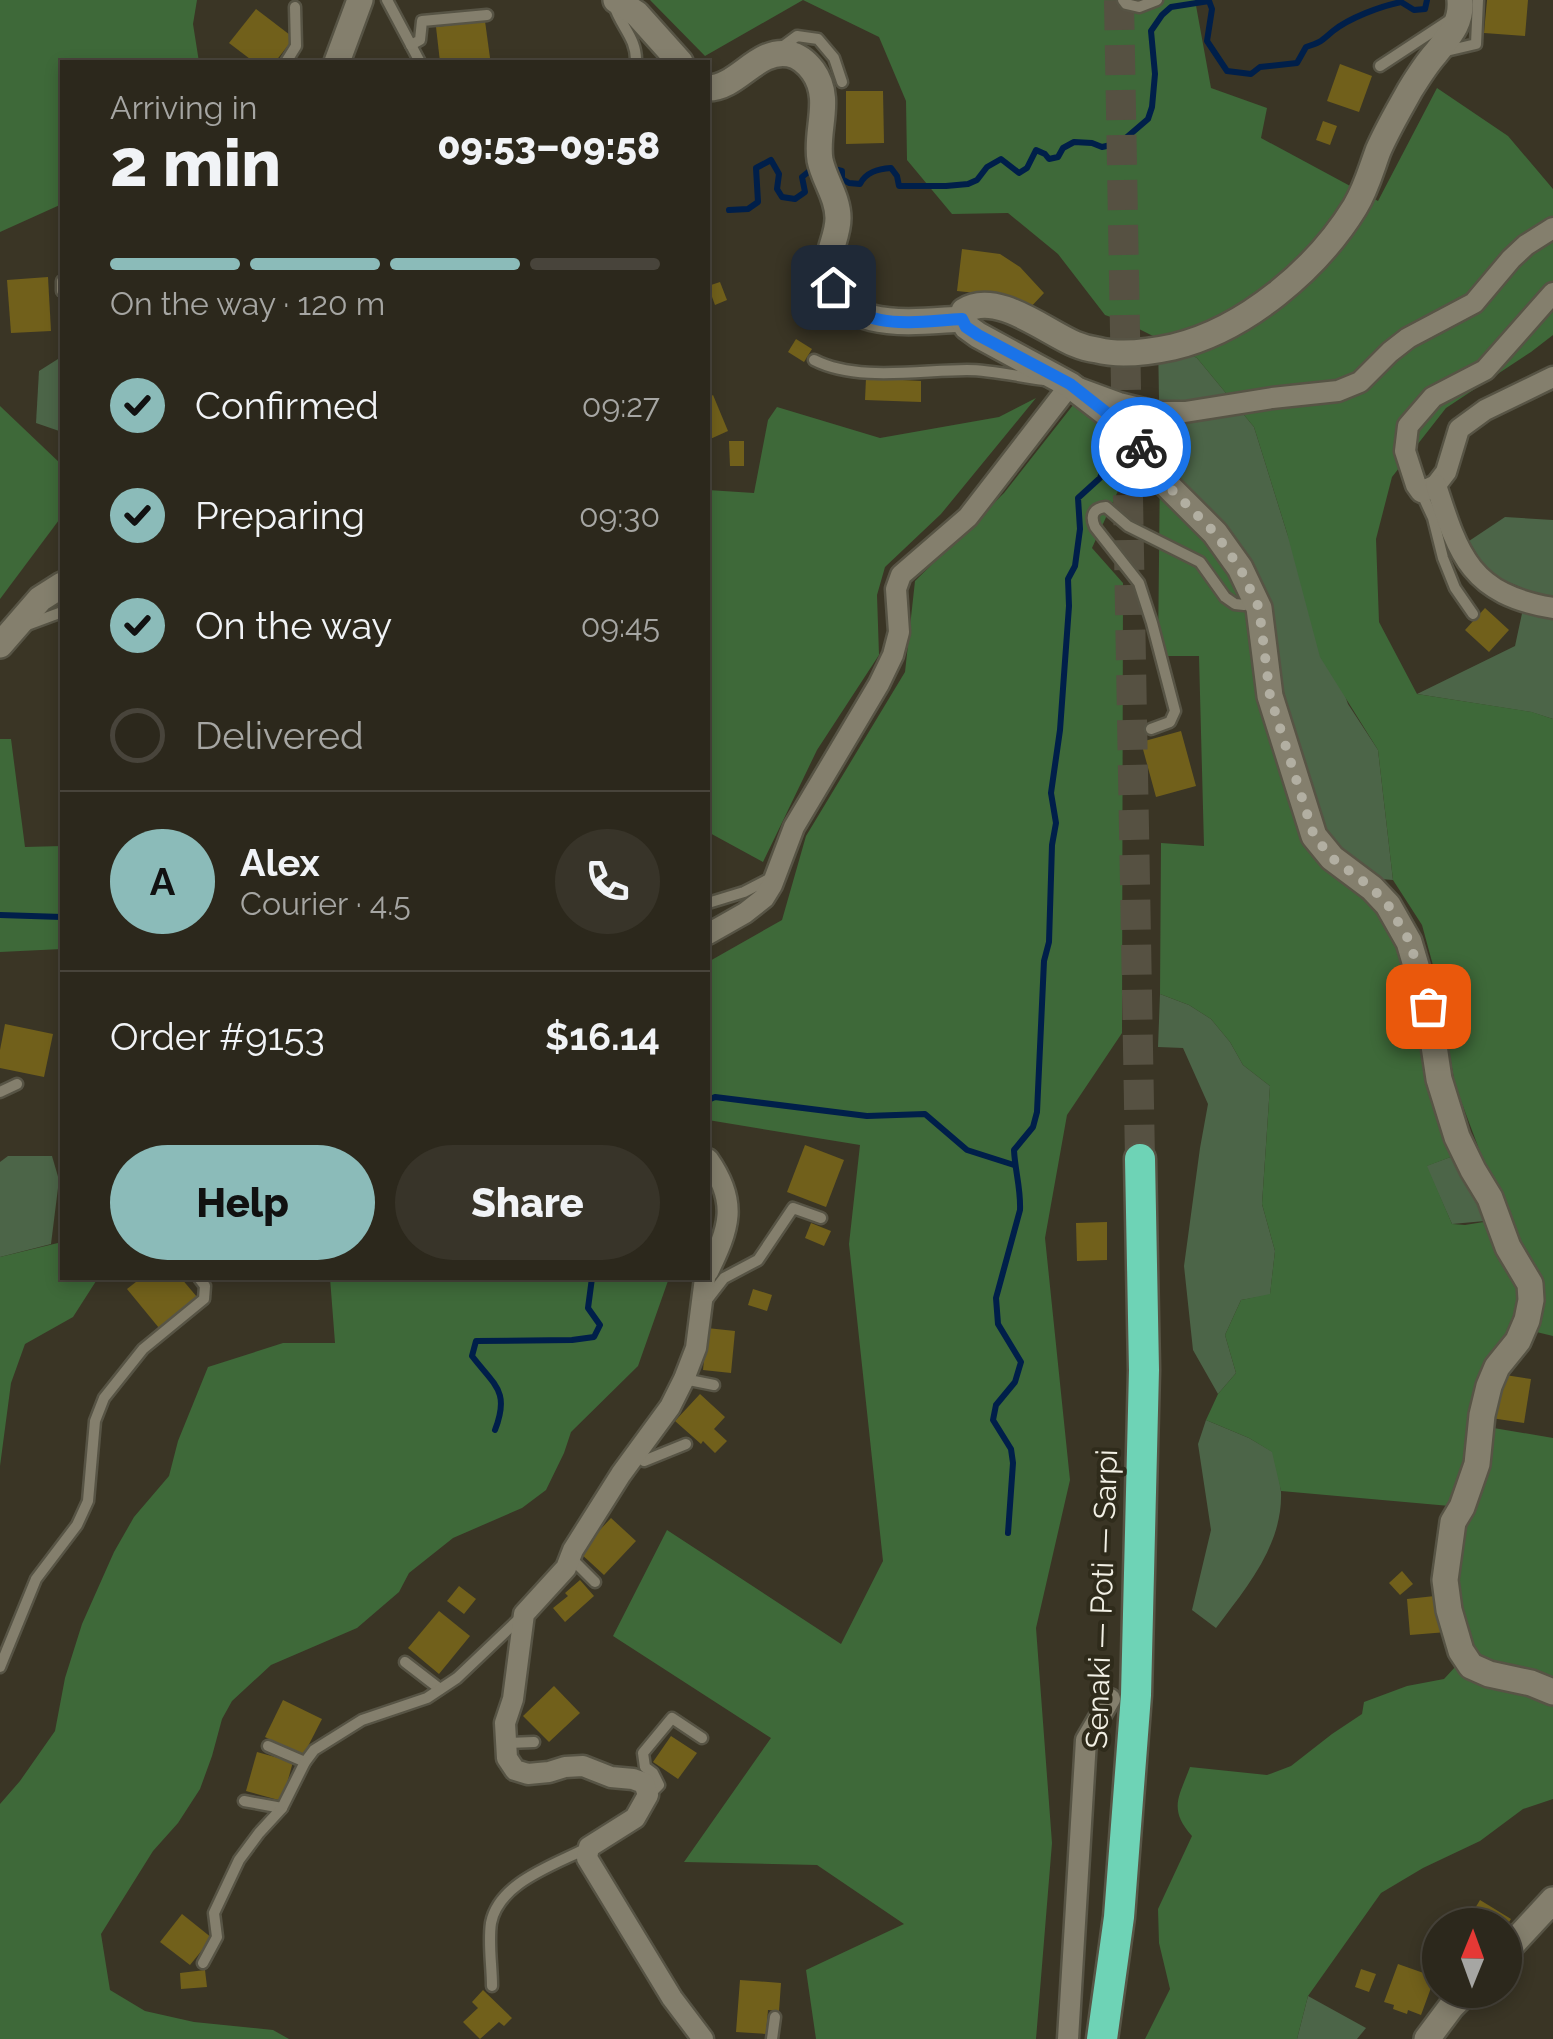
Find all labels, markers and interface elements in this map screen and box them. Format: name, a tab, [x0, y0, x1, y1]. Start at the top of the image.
text: Arriving in	[110, 89, 257, 126]
text: 09:53–09:58	[437, 123, 660, 168]
text: 2 min	[110, 125, 281, 201]
pin	[791, 245, 876, 330]
icon: home	[806, 260, 861, 315]
text: On the way · 120 m	[110, 285, 385, 322]
icon: check	[110, 378, 165, 433]
text: Confirmed	[195, 383, 379, 428]
text: 09:27	[582, 387, 660, 424]
courier	[1091, 397, 1191, 497]
icon: bike	[1114, 420, 1169, 475]
icon: check	[110, 488, 165, 543]
text: Preparing	[195, 493, 365, 538]
text: 09:30	[579, 497, 660, 534]
icon: check	[110, 598, 165, 653]
text: On the way	[195, 603, 392, 648]
text: 09:45	[581, 607, 660, 644]
text: Delivered	[195, 713, 364, 758]
button: phone	[555, 829, 660, 934]
text: Alex	[240, 840, 320, 885]
text: A	[150, 859, 175, 904]
text: Courier · 4.5	[240, 885, 411, 922]
pin	[1386, 964, 1471, 1049]
icon: bag	[1401, 979, 1456, 1034]
text: Order #9153	[110, 1014, 325, 1059]
text: $16.14	[545, 1014, 660, 1059]
button: Help	[110, 1145, 375, 1260]
button: Share	[395, 1145, 660, 1260]
street label: Senaki — Poti — Sarpi	[1079, 1449, 1124, 1749]
north arrow	[1422, 1908, 1522, 2008]
map controls	[1422, 1908, 1522, 2008]

